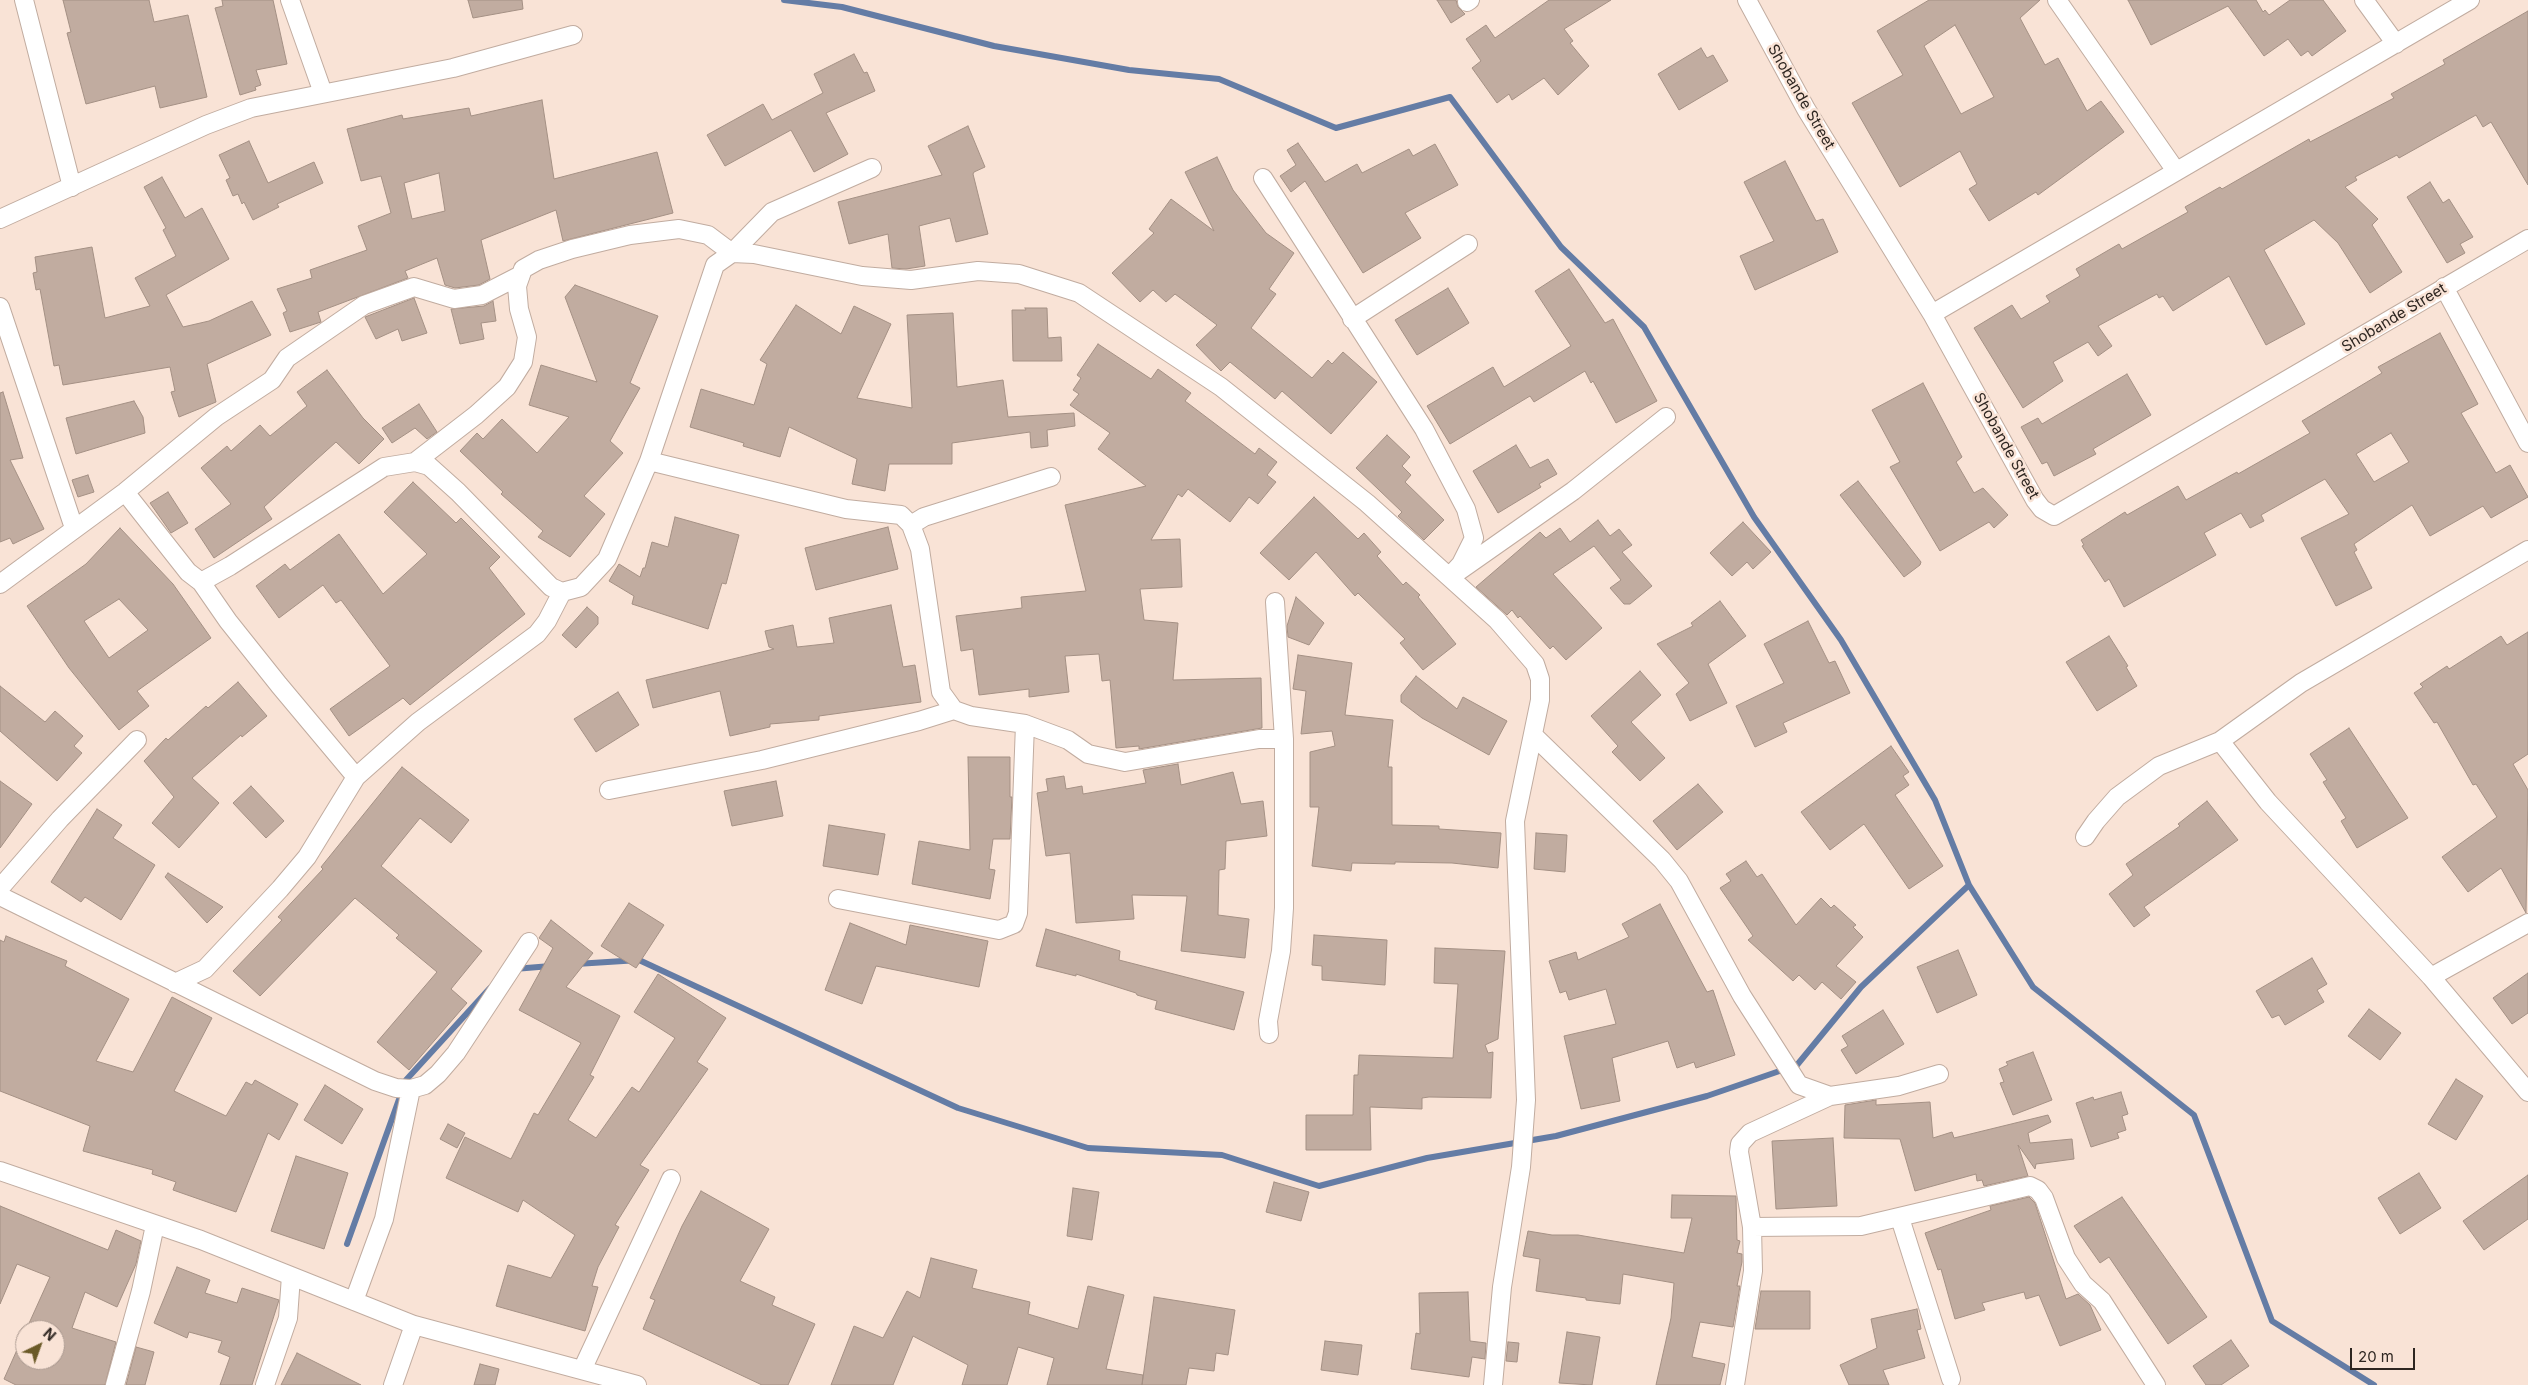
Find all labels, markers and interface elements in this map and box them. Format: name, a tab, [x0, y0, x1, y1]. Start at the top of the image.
street label: Shobande Street	[1764, 41, 1838, 153]
street label: Shobande Street	[2339, 280, 2449, 356]
street label: Shobande Street	[1969, 390, 2043, 502]
north arrow	[15, 1320, 65, 1370]
text: N	[40, 1324, 59, 1344]
scale bar	[2353, 1338, 2418, 1370]
text: 20 m	[2358, 1347, 2394, 1366]

